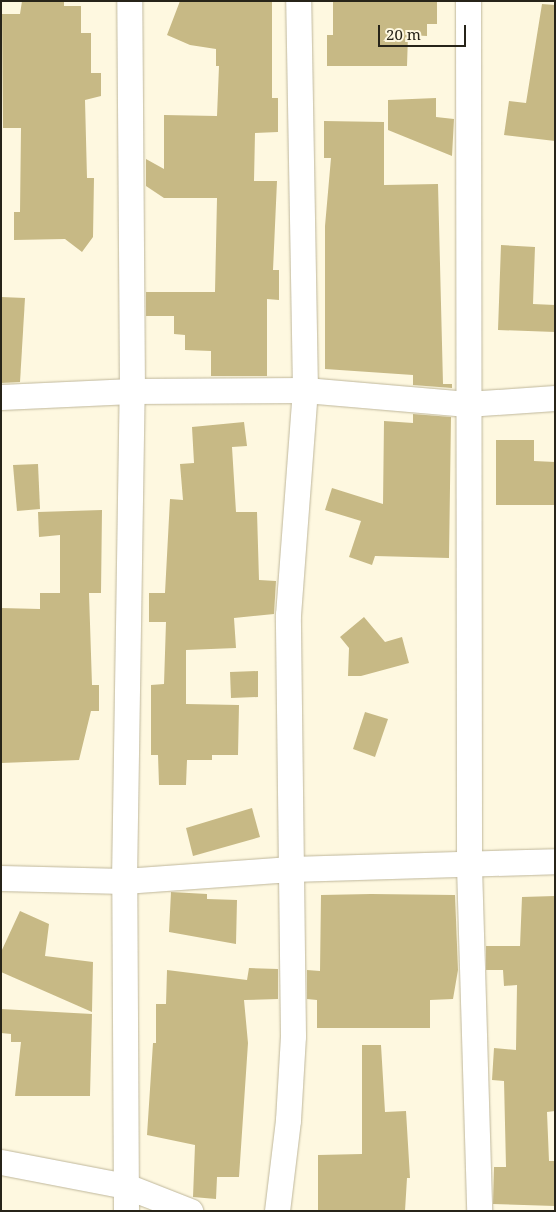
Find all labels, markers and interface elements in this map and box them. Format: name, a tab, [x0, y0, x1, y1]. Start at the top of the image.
scale bar	[381, 15, 468, 47]
text: 20 m	[386, 24, 421, 44]

